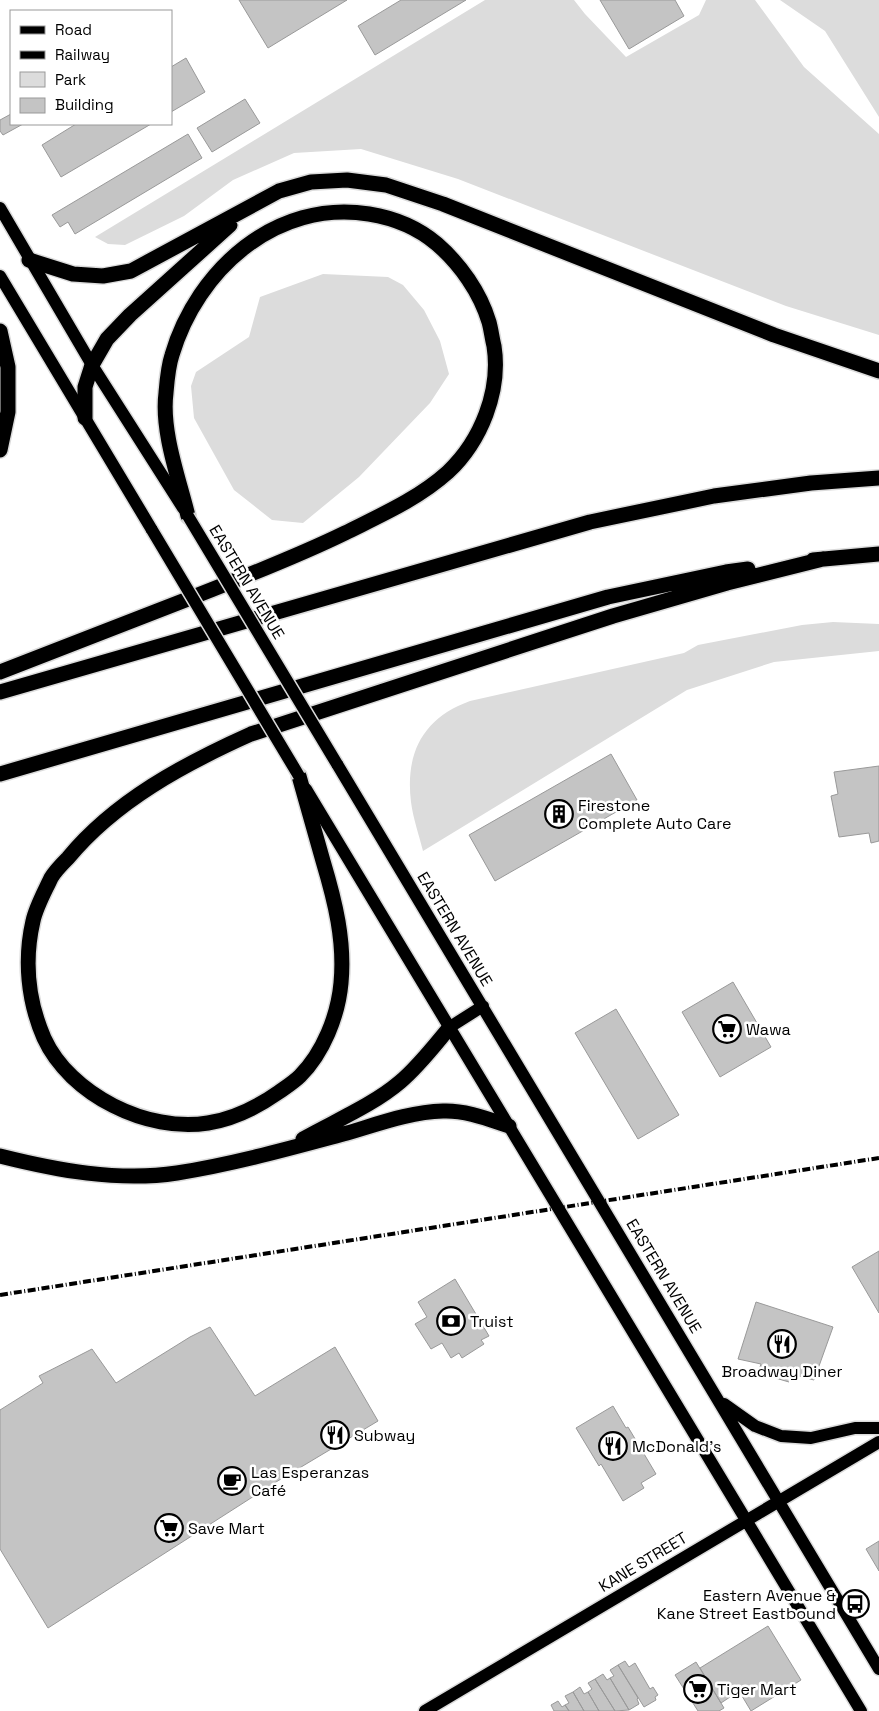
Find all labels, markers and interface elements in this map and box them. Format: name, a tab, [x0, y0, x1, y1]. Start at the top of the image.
legend	[10, 10, 172, 125]
text: Road	[55, 20, 92, 39]
text: Railway	[55, 45, 110, 64]
text: Park	[55, 70, 86, 89]
text: Building	[55, 95, 114, 114]
street label: EASTERN AVENUE	[205, 521, 289, 643]
place label: Firestone Complete Auto Care	[578, 795, 731, 834]
building icon: Firestone Complete Auto Care	[544, 799, 574, 829]
street label: EASTERN AVENUE	[413, 868, 497, 990]
supermarket icon: Wawa	[712, 1014, 742, 1044]
place label: Wawa	[746, 1019, 791, 1040]
street label: EASTERN AVENUE	[622, 1215, 706, 1337]
bank icon: Truist	[436, 1306, 466, 1336]
place label: Truist	[470, 1311, 514, 1332]
restaurant icon: Broadway Diner	[767, 1329, 797, 1359]
place label: Broadway Diner	[722, 1361, 842, 1382]
restaurant icon: Subway	[320, 1420, 350, 1450]
place label: Subway	[354, 1425, 415, 1446]
restaurant icon: McDonald's	[598, 1431, 628, 1461]
place label: McDonald's	[632, 1436, 722, 1457]
place label: Las Esperanzas Café	[251, 1462, 369, 1501]
cafe icon: Las Esperanzas Café	[217, 1466, 247, 1496]
supermarket icon: Save Mart	[154, 1513, 184, 1543]
place label: Save Mart	[188, 1518, 265, 1539]
street label: KANE STREET	[595, 1527, 691, 1597]
place label: Eastern Avenue & Kane Street Eastbound	[657, 1585, 836, 1624]
bus stop icon: Eastern Avenue & Kane Street Eastbound	[840, 1589, 870, 1619]
supermarket icon: Tiger Mart	[683, 1674, 713, 1704]
place label: Tiger Mart	[717, 1679, 797, 1700]

